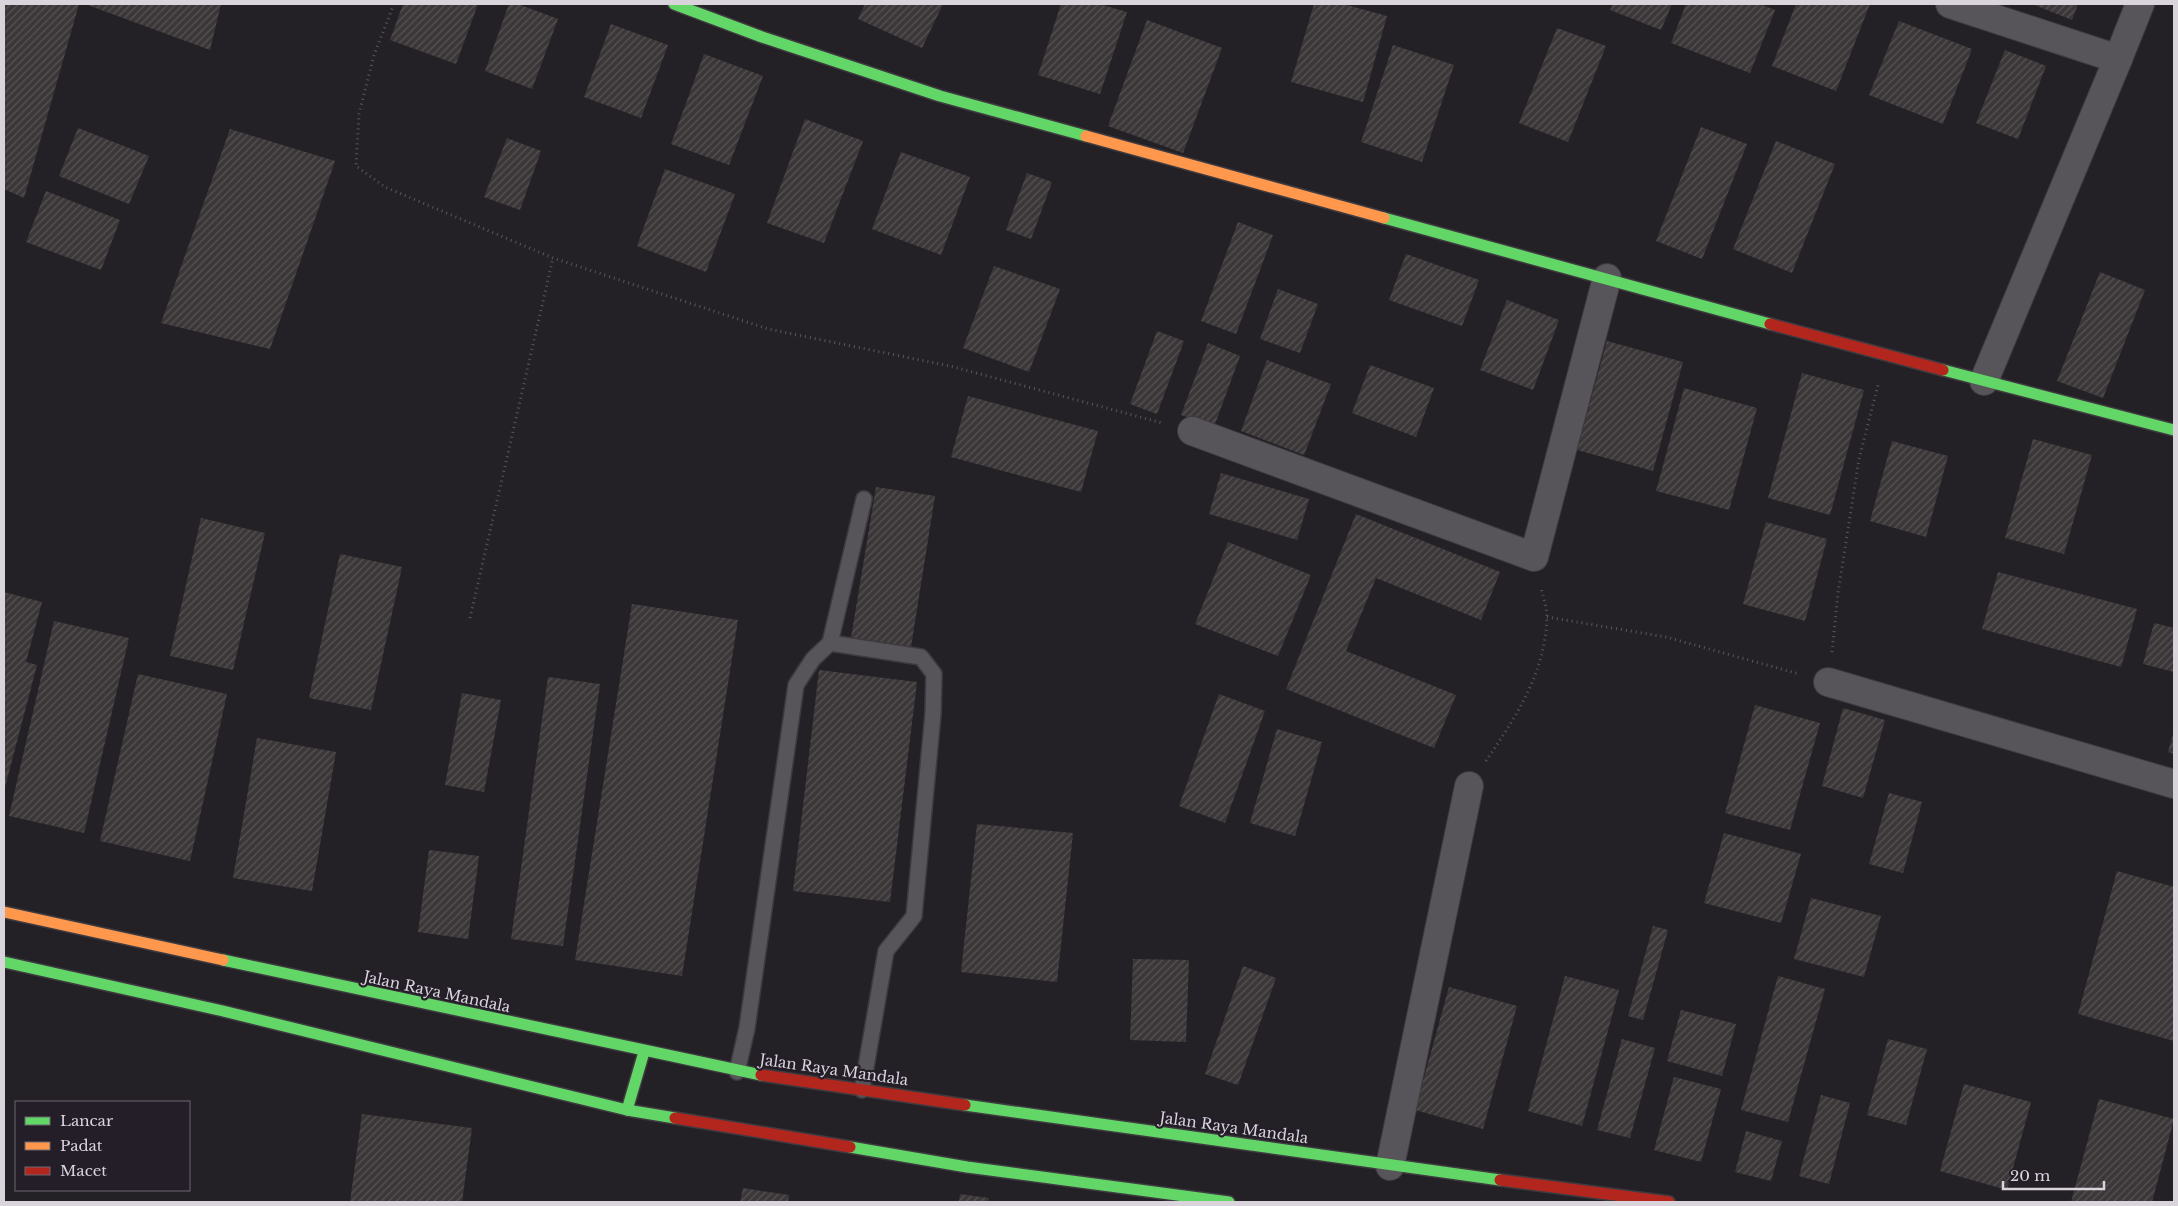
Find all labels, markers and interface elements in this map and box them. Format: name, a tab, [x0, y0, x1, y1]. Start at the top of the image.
street label: Jalan Raya Mandala	[360, 966, 513, 1017]
street label: Jalan Raya Mandala	[757, 1049, 910, 1089]
legend	[15, 1101, 190, 1191]
street label: Jalan Raya Mandala	[1157, 1107, 1310, 1147]
text: Lancar	[60, 1111, 114, 1130]
text: Padat	[60, 1136, 103, 1155]
scale bar	[2003, 1158, 2104, 1190]
text: Macet	[60, 1161, 107, 1180]
text: 20 m	[2010, 1166, 2050, 1185]

